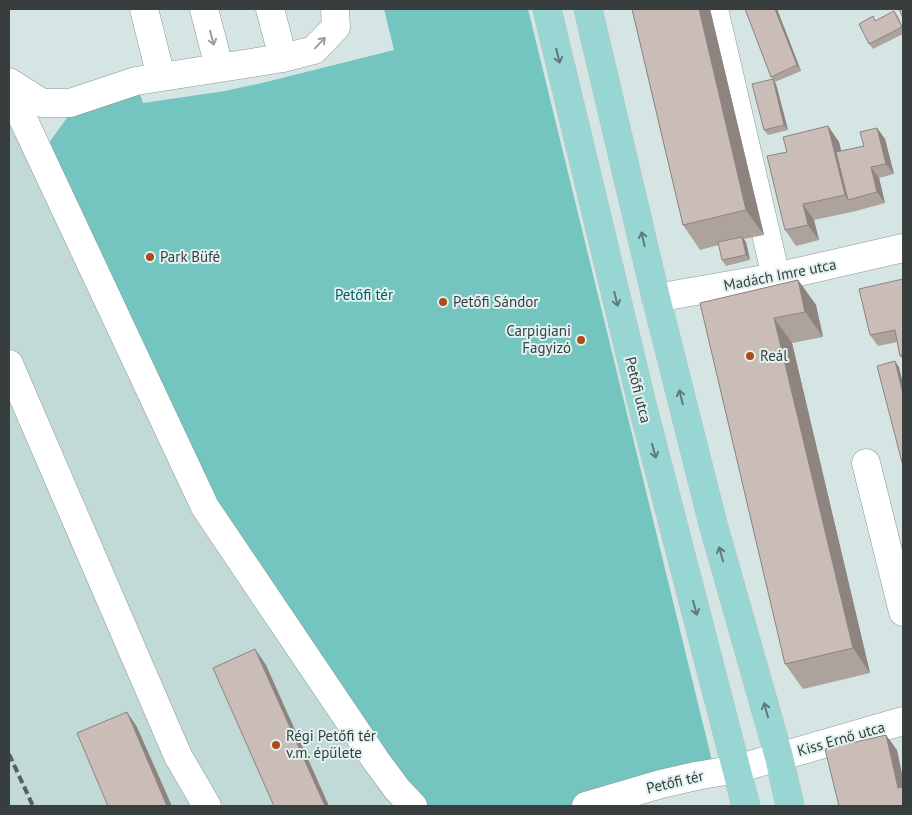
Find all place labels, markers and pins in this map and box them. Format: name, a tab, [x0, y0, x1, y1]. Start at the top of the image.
place label: Park Büfé	[160, 247, 220, 266]
marker: Park Büfé	[144, 251, 156, 263]
place label: Petőfi Sándor	[453, 292, 538, 311]
marker: Petőfi Sándor	[437, 296, 449, 308]
place label: Carpigiani Fagyizó	[506, 321, 571, 357]
marker: Carpigiani Fagyizó	[575, 334, 587, 346]
place label: Reál	[760, 346, 788, 365]
marker: Reál	[744, 350, 756, 362]
place label: Régi Petőfi tér v.m. épülete	[286, 726, 376, 762]
marker: Régi Petőfi tér v.m. épülete	[270, 739, 282, 751]

